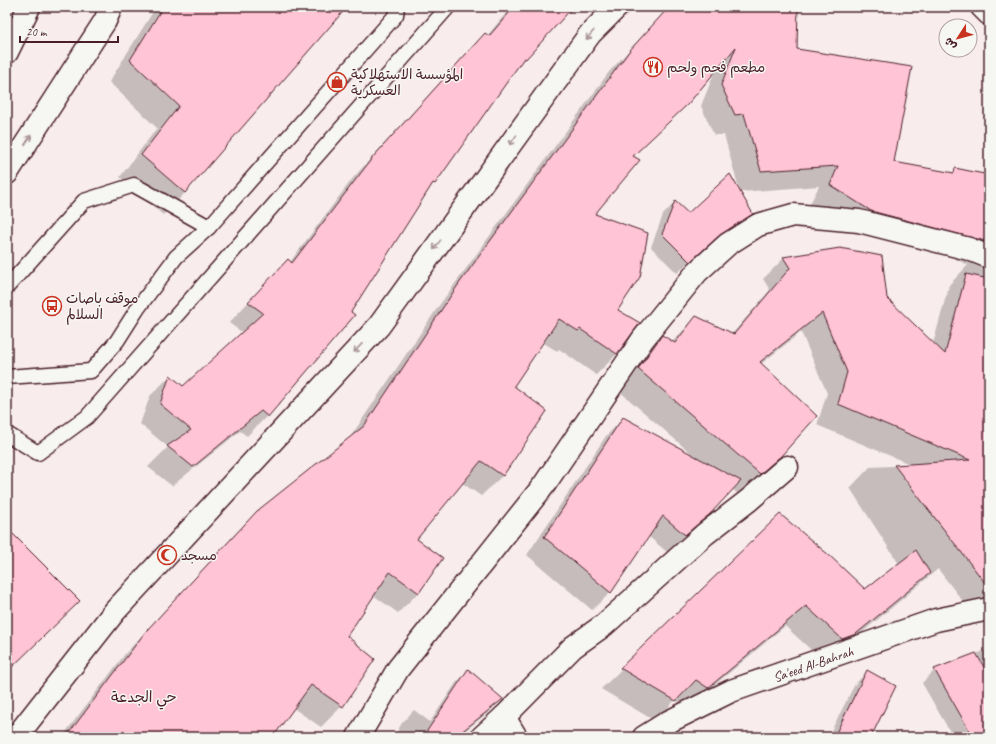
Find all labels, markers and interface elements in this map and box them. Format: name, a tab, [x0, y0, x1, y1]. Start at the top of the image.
scale bar	[20, 18, 118, 44]
north arrow	[938, 18, 978, 58]
text: 20 m	[26, 24, 48, 40]
one-way arrow	[585, 29, 594, 40]
text: ش	[941, 35, 959, 53]
restaurant icon: مطعم فحم ولحم	[642, 56, 664, 78]
place label: مطعم فحم ولحم	[667, 59, 765, 78]
place label: المؤسسة الاستهلاكية العسكرية	[351, 66, 463, 99]
shop icon: المؤسسة الاستهلاكية العسكرية	[326, 71, 348, 93]
one-way arrow	[509, 134, 517, 145]
one-way arrow	[24, 135, 32, 146]
one-way arrow	[433, 239, 441, 250]
place label: موقف باصات السلالم	[66, 290, 138, 325]
bus stop icon: موقف باصات السلالم	[41, 295, 63, 317]
one-way arrow	[353, 343, 363, 353]
mosque icon: مسجد	[156, 544, 178, 566]
place label: مسجد	[181, 547, 217, 564]
street label: Sa'eed Al-Bahrah	[771, 643, 856, 686]
district label: حي الجدعة	[111, 688, 177, 710]

